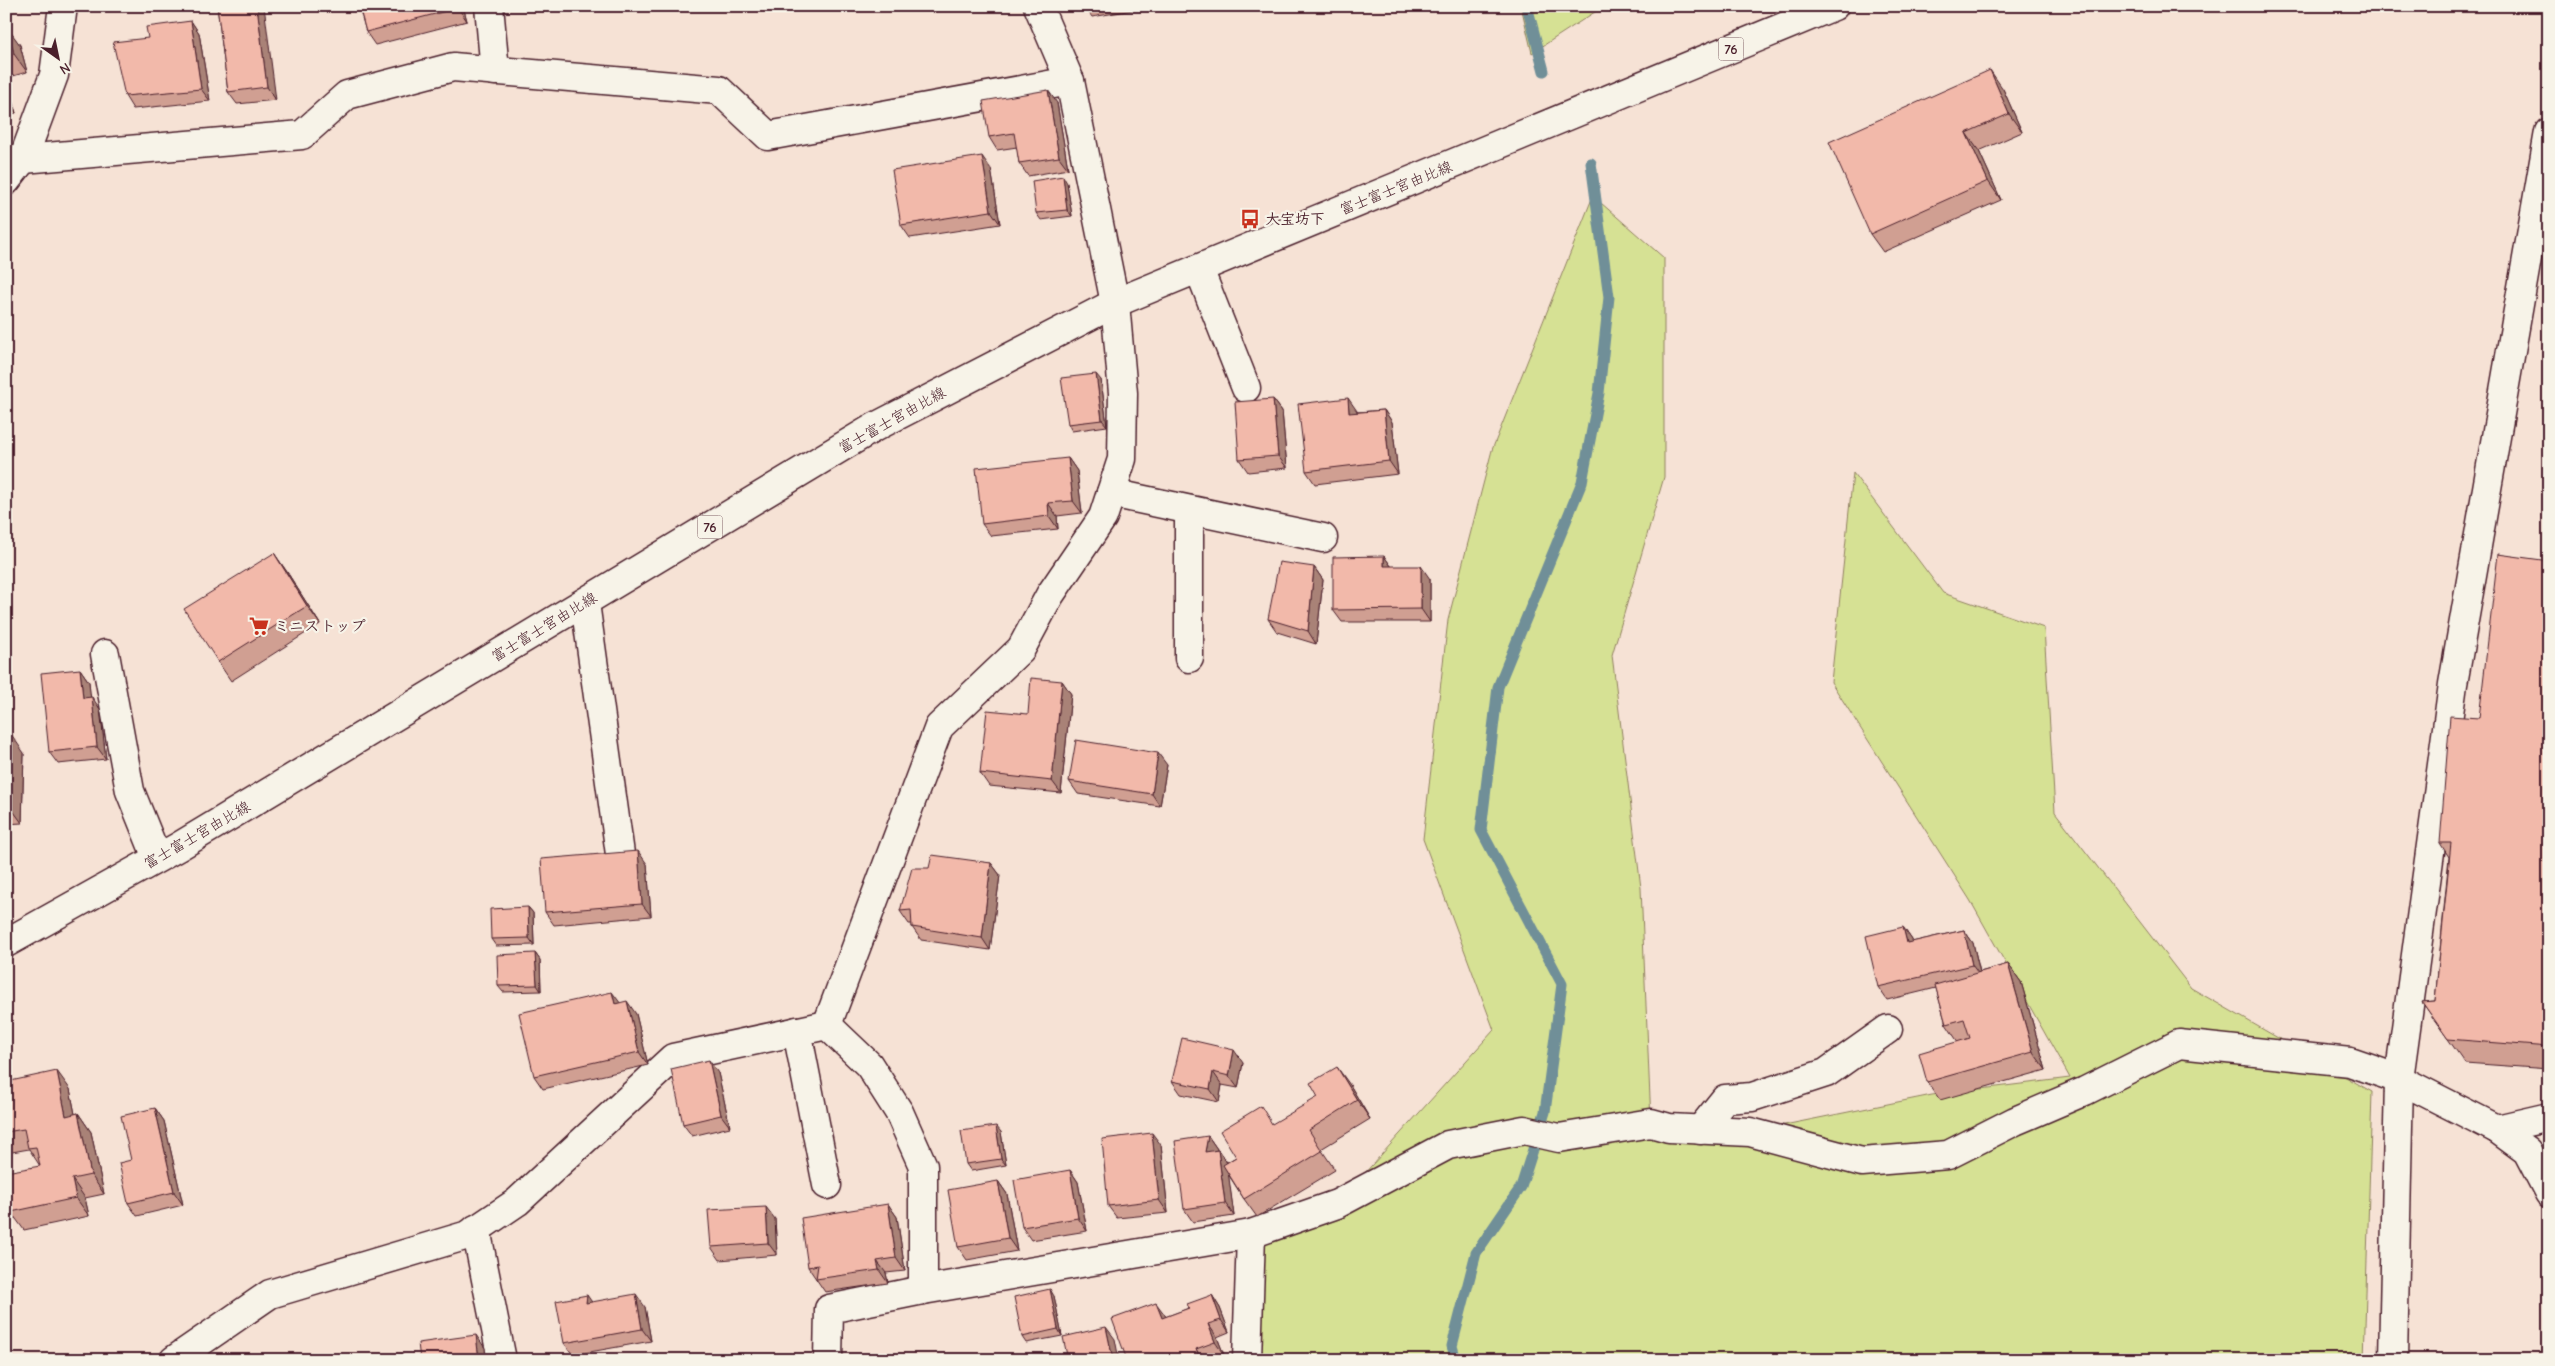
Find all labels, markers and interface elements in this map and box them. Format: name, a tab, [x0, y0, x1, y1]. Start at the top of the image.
north arrow	[32, 32, 82, 82]
road number: 76	[1718, 38, 1744, 61]
text: N	[56, 59, 73, 78]
street label: 富士富士宮由比線	[1337, 157, 1455, 219]
bus stop icon: 大宝坊下	[1239, 208, 1261, 230]
place label: 大宝坊下	[1265, 210, 1325, 228]
street label: 富士富士宮由比線	[835, 383, 949, 457]
road number: 76	[698, 516, 722, 538]
street label: 富士富士宮由比線	[488, 588, 600, 666]
supermarket icon: ミニストップ	[248, 615, 270, 637]
place label: ミニストップ	[274, 617, 366, 635]
street label: 富士富士宮由比線	[141, 797, 253, 873]

